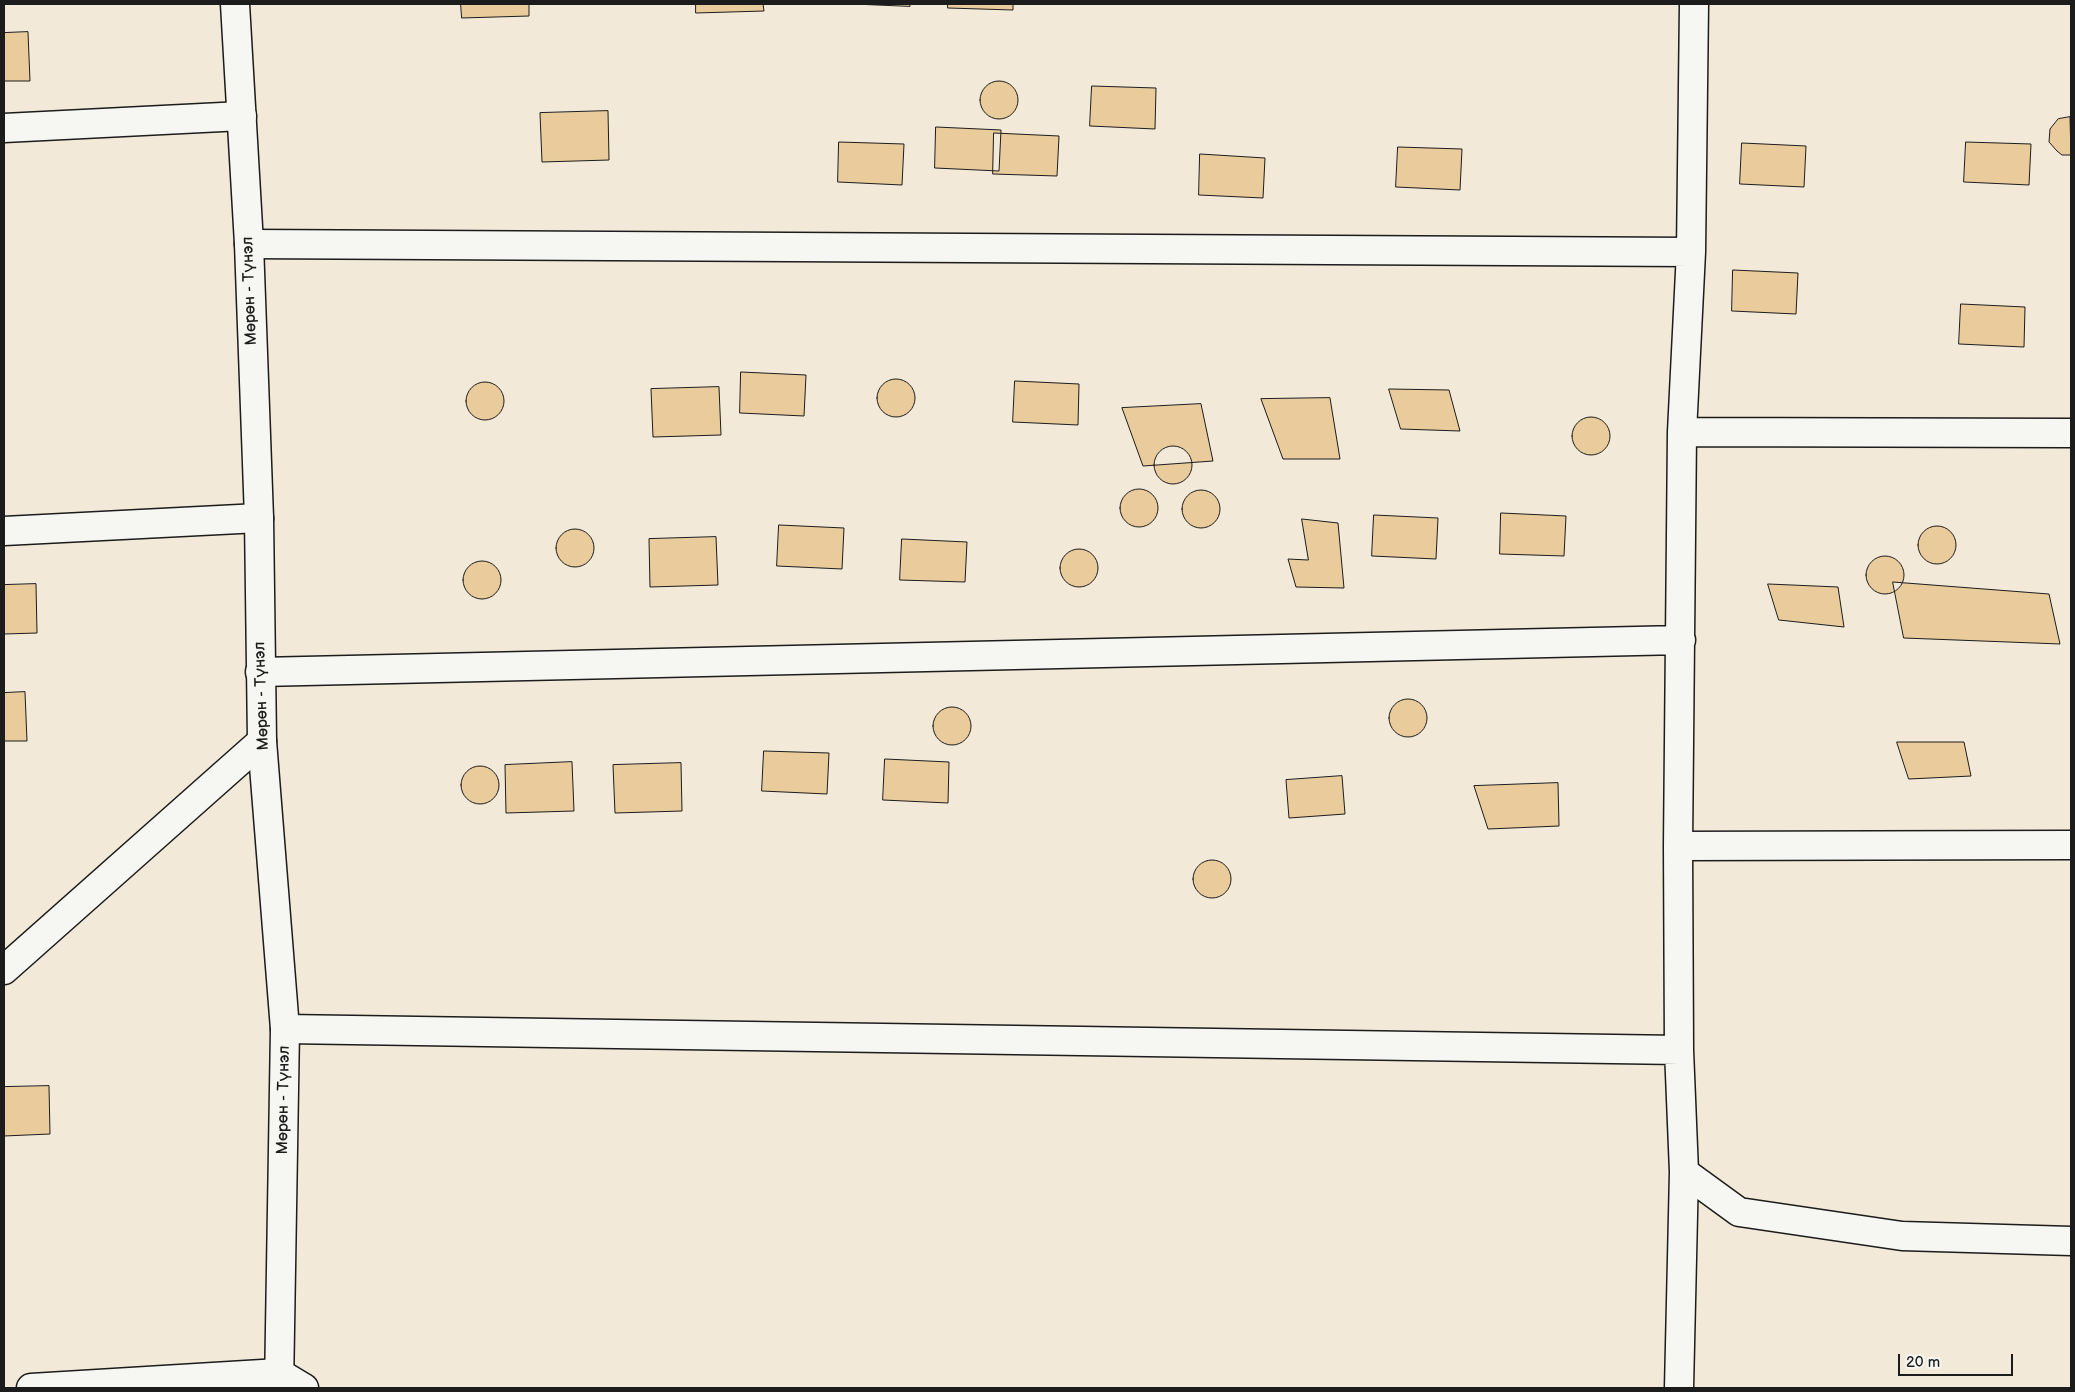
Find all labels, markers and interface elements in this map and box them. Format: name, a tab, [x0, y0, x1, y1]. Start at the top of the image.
street label: Мөрөн - Түнэл	[239, 236, 261, 346]
street label: Мөрөн - Түнэл	[251, 641, 273, 751]
street label: Мөрөн - Түнэл	[273, 1045, 295, 1155]
scale bar	[1900, 1344, 2015, 1376]
text: 20 m	[1906, 1353, 1940, 1372]

